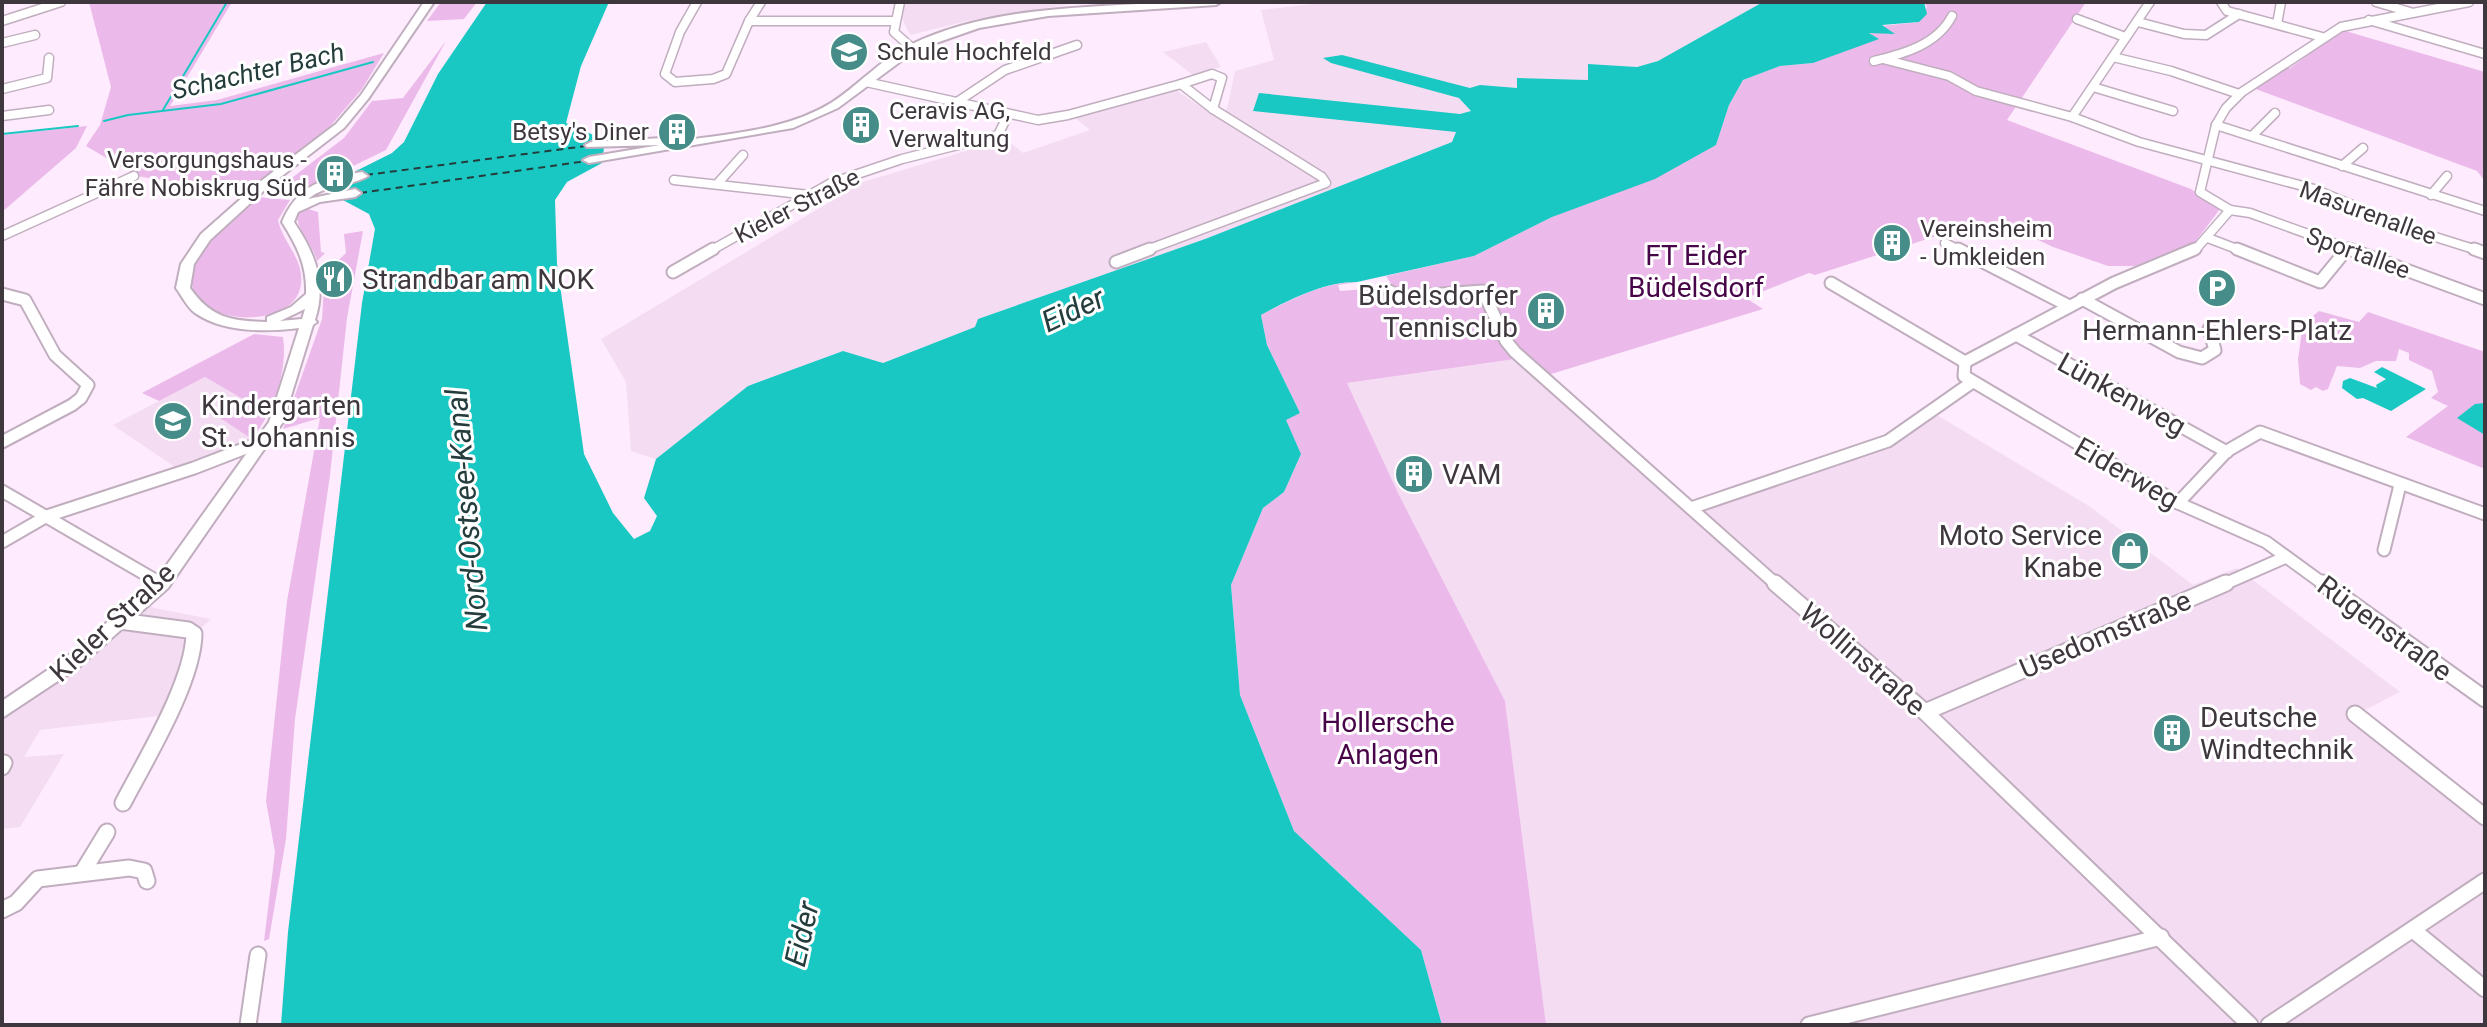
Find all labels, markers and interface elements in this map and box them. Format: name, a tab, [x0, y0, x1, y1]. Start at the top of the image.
school or university icon: Schule Hochfeld	[828, 31, 870, 73]
water label: Schachter Bach	[169, 37, 347, 105]
place label: Schule Hochfeld	[877, 38, 1052, 66]
place label: Ceravis AG, Verwaltung	[889, 97, 1010, 153]
building icon: Ceravis AG, Verwaltung	[840, 104, 882, 146]
building icon: Betsy's Diner	[656, 111, 698, 153]
place label: Betsy's Diner	[512, 118, 649, 146]
place label: Versorgungshaus - Fähre Nobiskrug Süd	[85, 146, 307, 202]
building icon: Versorgungshaus - Fähre Nobiskrug Süd	[314, 153, 356, 195]
street label: Kieler Straße	[730, 163, 864, 249]
street label: Masurenallee	[2296, 175, 2440, 251]
place label: Vereinsheim - Umkleiden	[1920, 215, 2052, 271]
street label: Sportallee	[2302, 221, 2414, 285]
building icon: Vereinsheim - Umkleiden	[1871, 222, 1913, 264]
park label: FT Eider Büdelsdorf	[1628, 239, 1764, 304]
restaurant icon: Strandbar am NOK	[313, 258, 355, 300]
place label: Strandbar am NOK	[362, 263, 595, 296]
parking icon: Hermann-Ehlers-Platz	[2196, 267, 2238, 309]
water label: Eider	[1036, 279, 1111, 339]
place label: Büdelsdorfer Tennisclub	[1358, 279, 1519, 344]
building icon: Büdelsdorfer Tennisclub	[1525, 290, 1567, 332]
place label: Hermann-Ehlers-Platz	[2082, 314, 2352, 347]
street label: Lünkenweg	[2052, 346, 2192, 443]
water label: Nord-Ostsee-Kanal	[438, 387, 495, 633]
place label: Kindergarten St. Johannis	[201, 389, 361, 454]
school or university icon: Kindergarten St. Johannis	[152, 400, 194, 442]
street label: Eiderweg	[2069, 430, 2185, 516]
building icon: VAM	[1393, 453, 1435, 495]
place label: VAM	[1442, 458, 1502, 491]
place label: Moto Service Knabe	[1939, 519, 2102, 584]
shop icon: Moto Service Knabe	[2109, 530, 2151, 572]
street label: Kieler Straße	[43, 556, 182, 689]
street label: Rügenstraße	[2311, 569, 2458, 688]
street label: Usedomstraße	[2014, 584, 2196, 685]
street label: Wollinstraße	[1793, 596, 1932, 723]
place label: Deutsche Windtechnik	[2200, 701, 2354, 766]
park label: Hollersche Anlagen	[1321, 706, 1455, 771]
building icon: Deutsche Windtechnik	[2151, 712, 2193, 754]
water label: Eider	[777, 897, 826, 970]

